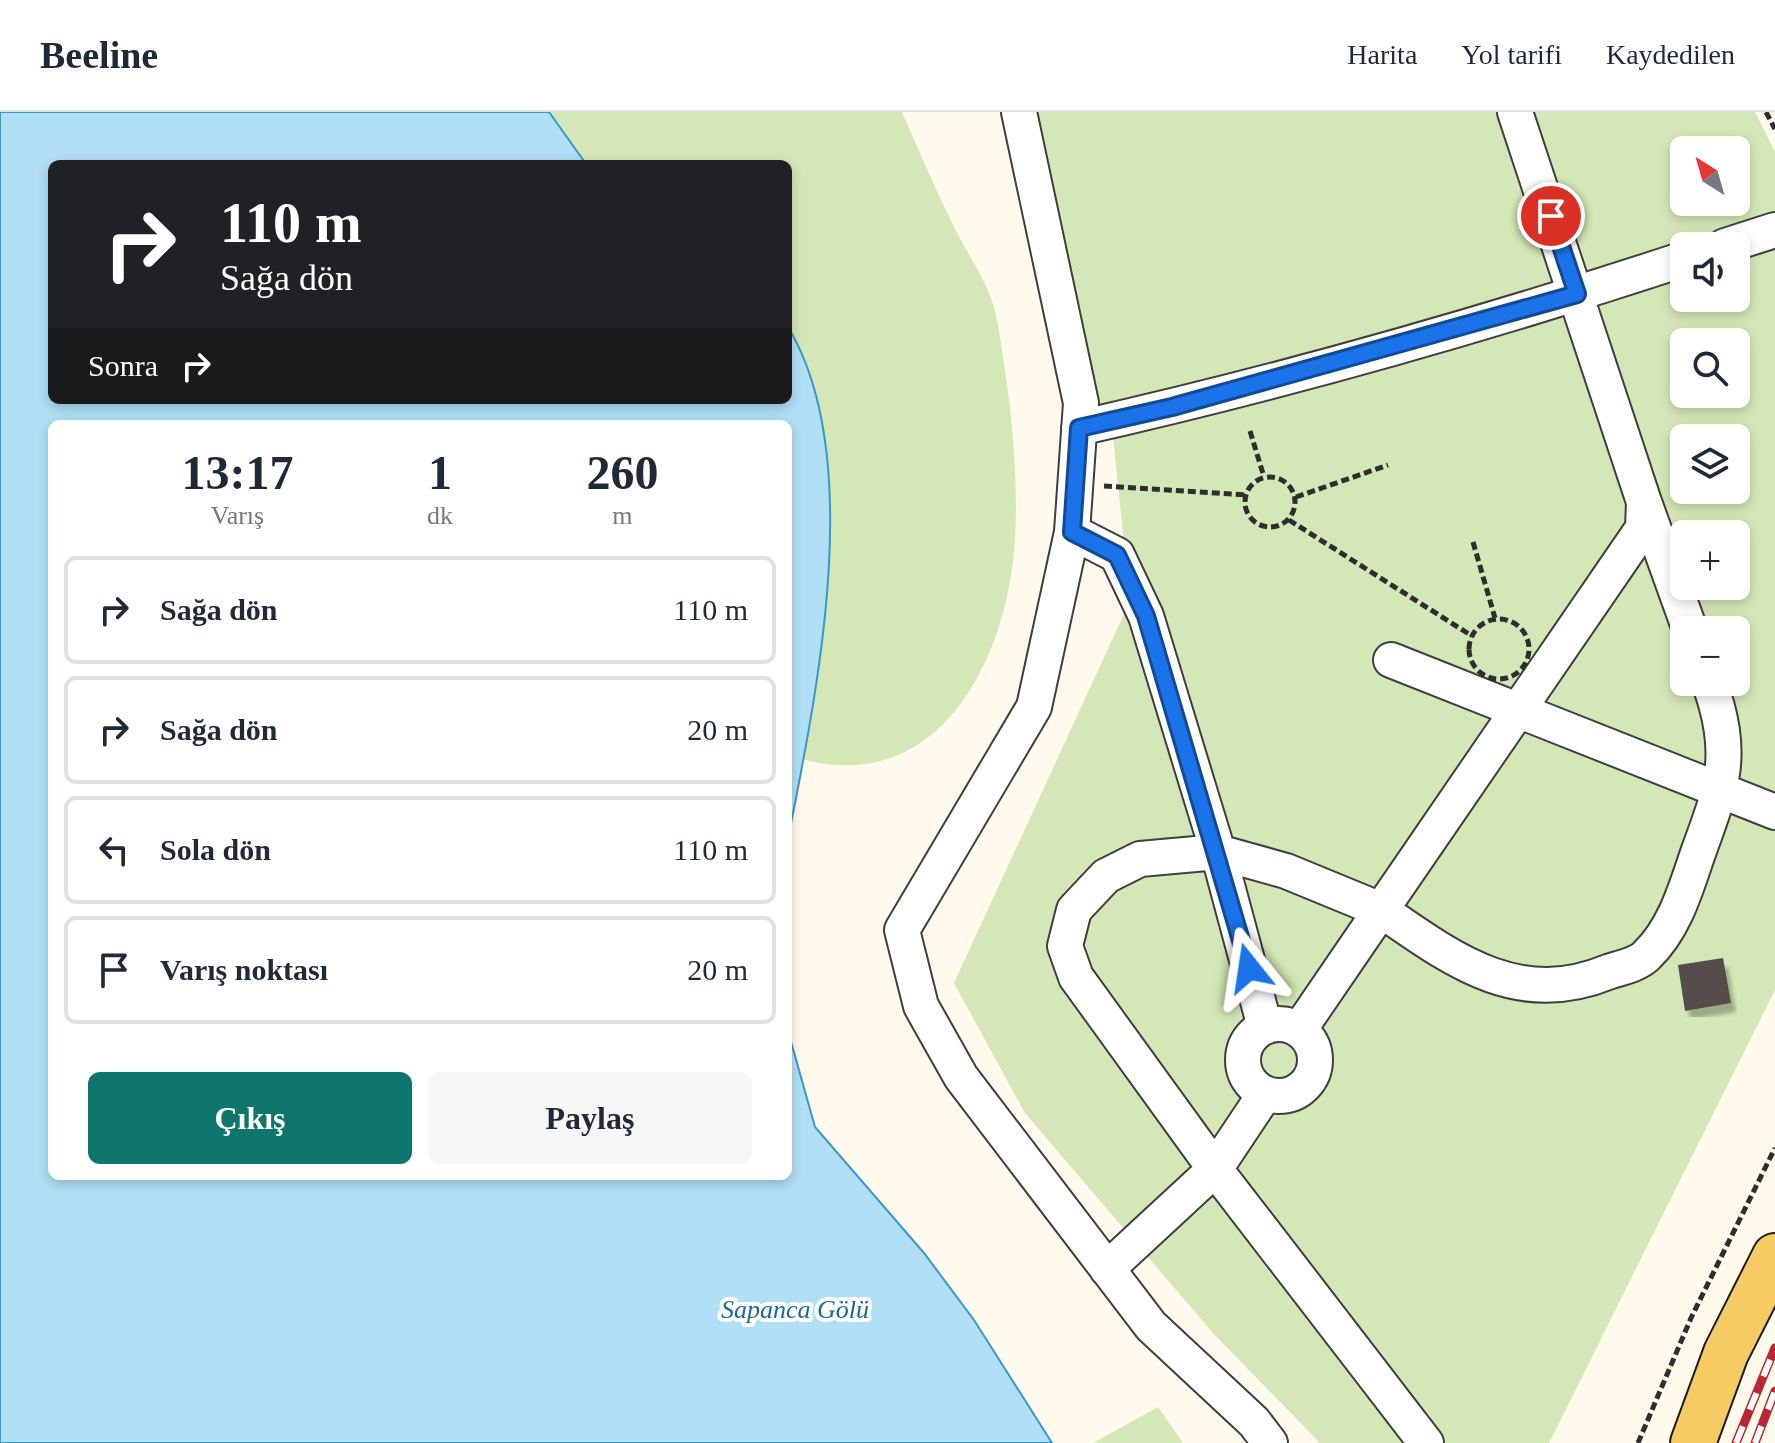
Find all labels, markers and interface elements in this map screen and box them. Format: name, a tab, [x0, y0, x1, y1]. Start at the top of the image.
text: Beeline	[40, 34, 158, 76]
text: Harita	[1347, 39, 1417, 70]
text: Yol tarifi	[1461, 39, 1562, 70]
text: Kaydedilen	[1606, 39, 1735, 70]
north arrow	[1670, 136, 1750, 216]
map controls	[1670, 136, 1750, 696]
pin	[1517, 182, 1585, 250]
icon: right	[88, 192, 192, 296]
text: 110 m	[220, 192, 362, 254]
icon: arrive	[1529, 194, 1573, 238]
button: sound	[1670, 232, 1750, 312]
text: Sağa dön	[220, 258, 353, 298]
button: search	[1670, 328, 1750, 408]
icon: right	[174, 344, 218, 388]
text: Sonra	[88, 349, 158, 382]
button: layers	[1670, 424, 1750, 504]
text: 13:17	[182, 446, 293, 499]
text: 1	[428, 446, 452, 499]
text: 260	[586, 446, 658, 499]
text: Varış	[211, 501, 264, 530]
text: dk	[427, 501, 453, 530]
text: m	[612, 501, 633, 530]
button: +	[1670, 520, 1750, 600]
icon: right	[92, 588, 136, 632]
text: Sağa dön	[160, 593, 278, 626]
text: 110 m	[673, 593, 748, 626]
button: −	[1670, 616, 1750, 696]
icon: right	[92, 708, 136, 752]
text: Sağa dön	[160, 713, 278, 746]
text: 20 m	[687, 713, 748, 746]
icon: left	[92, 828, 136, 872]
text: Sola dön	[160, 833, 271, 866]
text: 110 m	[673, 833, 748, 866]
position arrow	[1207, 926, 1291, 1010]
icon: arrive	[92, 948, 136, 992]
text: Varış noktası	[160, 953, 328, 986]
text: 20 m	[687, 953, 748, 986]
button: Çıkış	[88, 1072, 412, 1164]
button: Paylaş	[428, 1072, 752, 1164]
water label: Sapanca Gölü	[721, 1295, 869, 1324]

